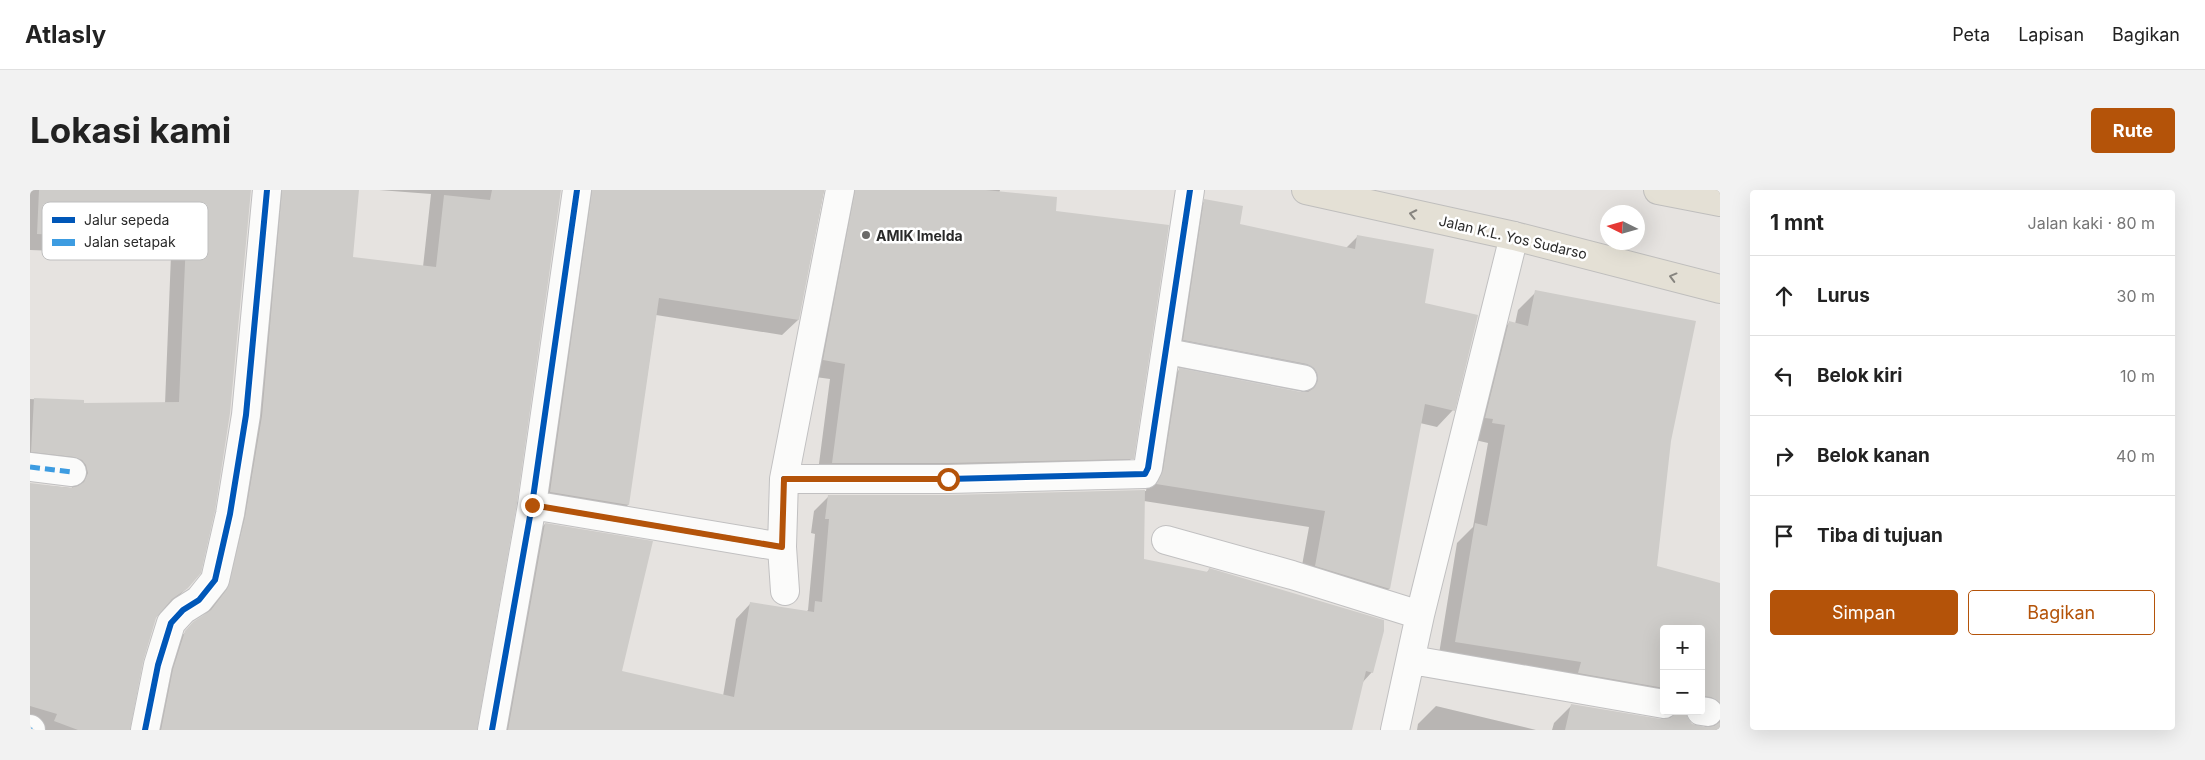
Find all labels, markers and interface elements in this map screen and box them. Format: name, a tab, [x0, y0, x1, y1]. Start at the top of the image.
text: Atlasly	[25, 20, 106, 49]
text: Peta	[1952, 24, 1990, 45]
text: Lapisan	[2018, 24, 2084, 45]
text: Bagikan	[2112, 24, 2180, 45]
button: Rute	[2091, 108, 2175, 153]
text: Lokasi kami	[30, 109, 231, 151]
legend	[42, 202, 208, 260]
north arrow	[1600, 205, 1645, 250]
one-way arrow	[1409, 209, 1417, 219]
text: 1 mnt	[1770, 210, 1824, 235]
text: Jalur sepeda	[84, 211, 169, 228]
street label: Jalan K.L. Yos Sudarso	[1437, 212, 1589, 262]
text: Jalan kaki · 80 m	[2028, 213, 2155, 233]
place label: AMIK Imelda	[876, 227, 963, 244]
marker: AMIK Imelda	[860, 229, 872, 241]
text: Jalan setapak	[84, 233, 176, 250]
one-way arrow	[1668, 272, 1677, 283]
icon: ahead	[1770, 282, 1798, 310]
text: Lurus	[1817, 284, 1870, 307]
text: 30 m	[2117, 286, 2155, 306]
icon: left	[1770, 362, 1798, 390]
text: Belok kiri	[1817, 364, 1902, 387]
text: 10 m	[2120, 366, 2155, 386]
icon: right	[1770, 442, 1798, 470]
text: Belok kanan	[1817, 444, 1930, 467]
text: 40 m	[2116, 446, 2155, 466]
route start	[937, 468, 960, 491]
route end	[521, 494, 544, 517]
icon: arrive	[1770, 522, 1798, 550]
text: Tiba di tujuan	[1817, 524, 1943, 547]
button: Simpan	[1770, 590, 1958, 635]
button: Bagikan	[1968, 590, 2155, 635]
map controls	[1660, 625, 1705, 715]
button: +	[1660, 625, 1705, 670]
button: −	[1660, 670, 1705, 715]

